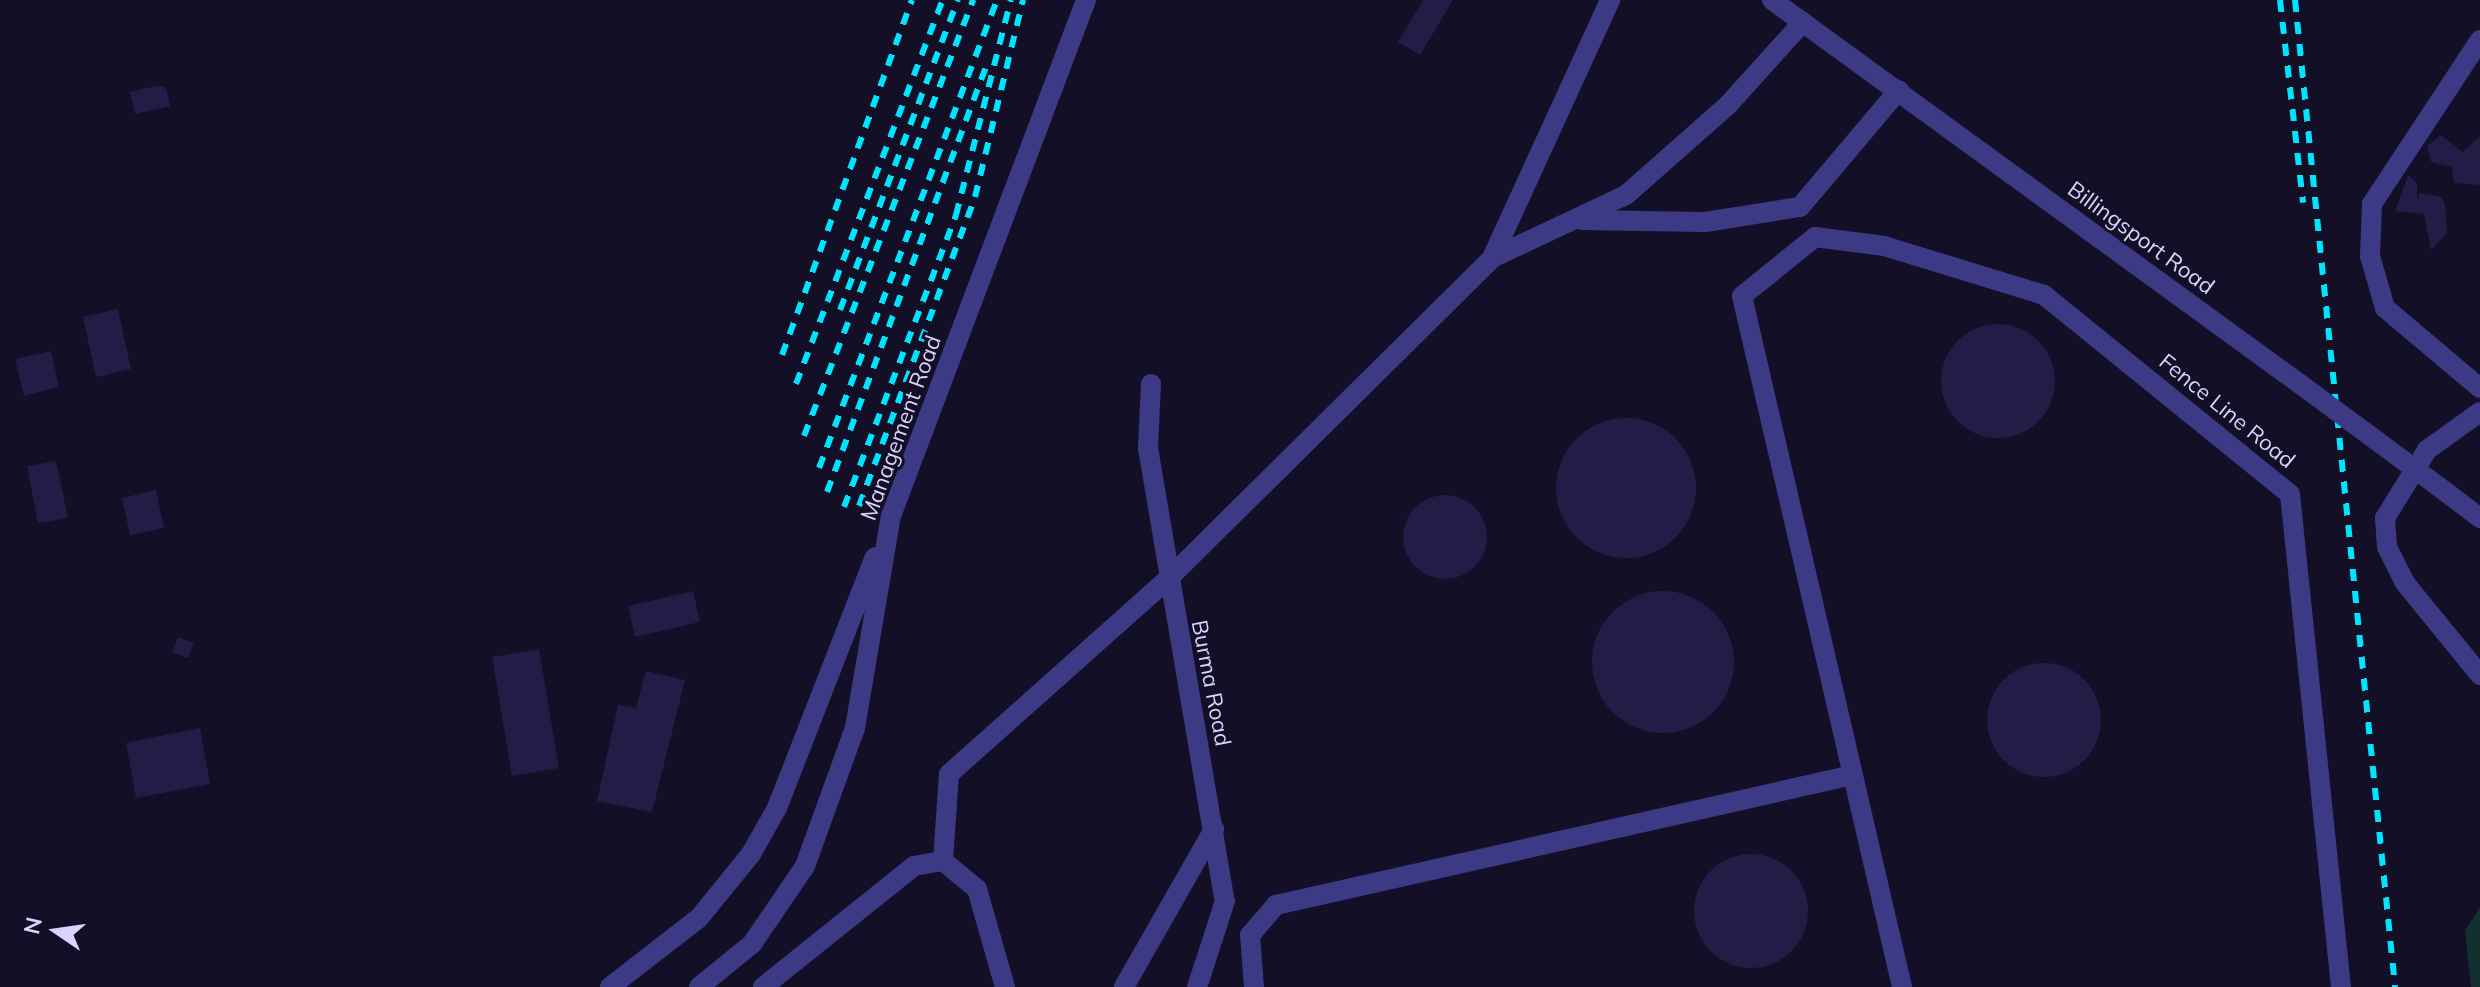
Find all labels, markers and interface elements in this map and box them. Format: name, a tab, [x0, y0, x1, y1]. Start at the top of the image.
street label: Billingsport Road	[2063, 176, 2219, 300]
street label: Management Road	[855, 332, 947, 524]
street label: Fence Line Road	[2154, 348, 2300, 474]
street label: Burma Road	[1186, 618, 1236, 748]
north arrow	[16, 891, 96, 971]
text: N	[17, 914, 48, 937]

